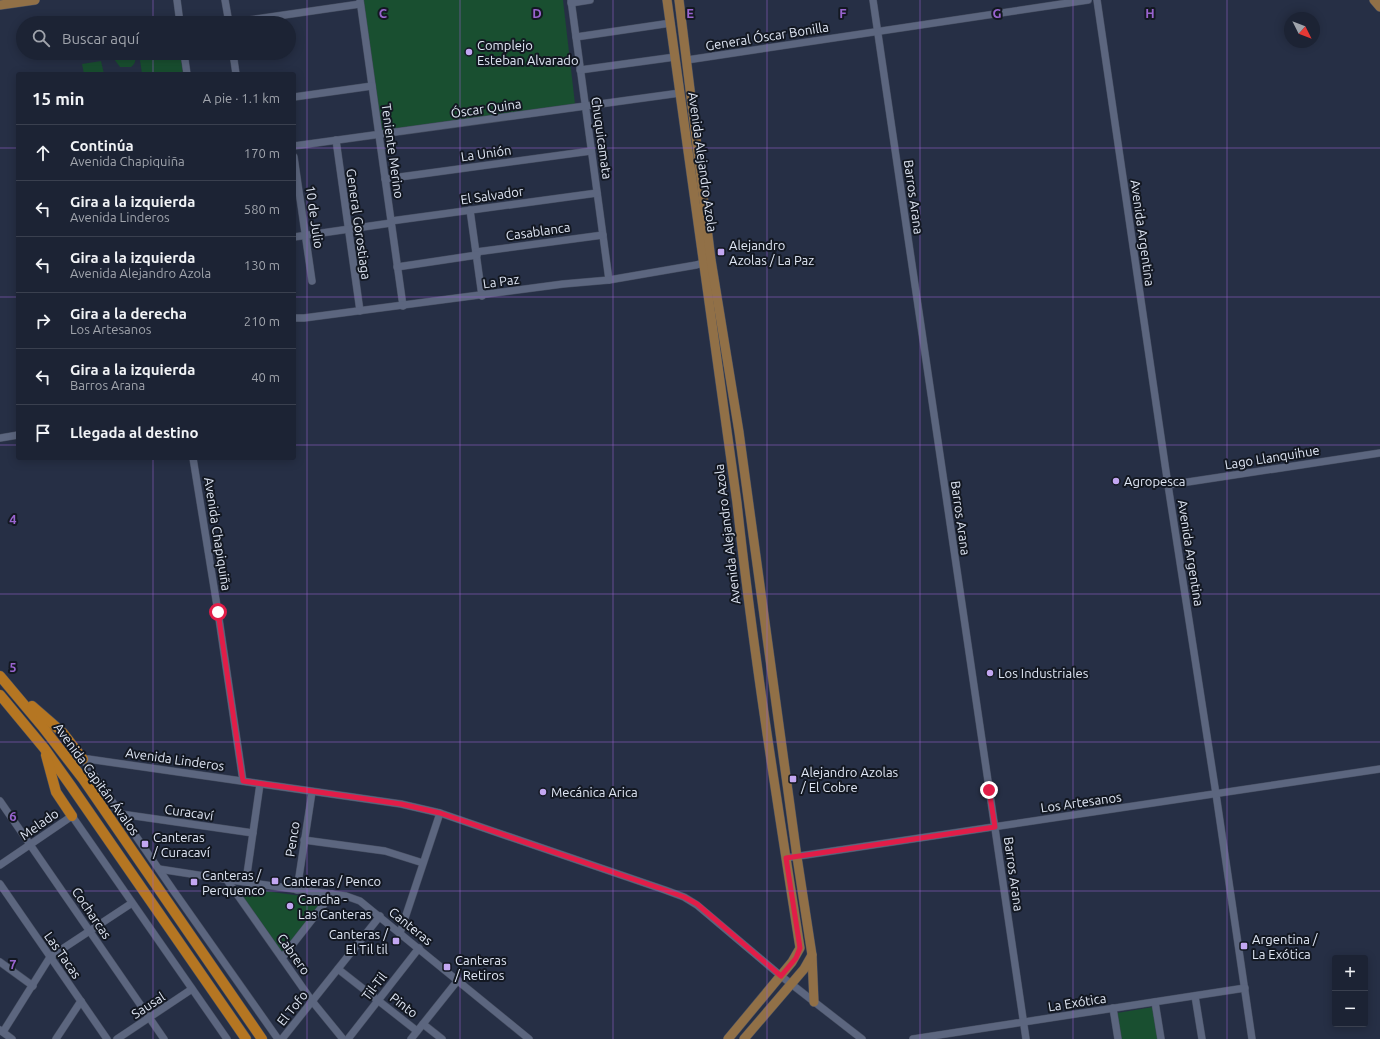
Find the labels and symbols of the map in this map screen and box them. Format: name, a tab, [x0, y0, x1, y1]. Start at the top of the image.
text: C	[379, 6, 388, 20]
text: D	[532, 6, 542, 20]
text: E	[686, 6, 694, 20]
text: F	[839, 6, 847, 20]
text: G	[993, 6, 1002, 20]
text: H	[1145, 6, 1155, 20]
north arrow	[1284, 12, 1320, 48]
street label: General Óscar Bonilla	[704, 19, 830, 53]
place label: Complejo Esteban Alvarado	[477, 38, 579, 67]
marker: Complejo Esteban Alvarado	[464, 47, 474, 57]
street label: Avenida Alejandro Azola	[686, 91, 720, 233]
street label: Óscar Quina	[450, 96, 522, 121]
street label: Chuquicamata	[589, 96, 615, 180]
street label: Teniente Merino	[379, 103, 407, 199]
street label: La Unión	[460, 143, 512, 163]
street label: Barros Arana	[902, 159, 926, 235]
street label: General Gorostiaga	[344, 168, 374, 280]
street label: Avenida Argentina	[1129, 179, 1157, 287]
street label: El Salvador	[459, 184, 525, 206]
street label: 10 de Julio	[304, 185, 326, 249]
street label: Casablanca	[505, 220, 571, 242]
place label: Alejandro Azolas / La Paz	[729, 238, 814, 267]
marker: Alejandro Azolas / La Paz	[716, 247, 726, 257]
street label: La Paz	[482, 272, 520, 290]
street label: Lago Llanquihue	[1224, 443, 1320, 471]
street label: Avenida Alejandro Azola	[711, 463, 743, 605]
place label: Agropesca	[1124, 474, 1186, 488]
street label: Avenida Chapiquiña	[202, 476, 234, 592]
marker: Agropesca	[1111, 476, 1121, 486]
street label: Barros Arana	[949, 480, 973, 556]
street label: Avenida Argentina	[1176, 499, 1206, 607]
text: 4	[9, 512, 17, 526]
route start	[209, 603, 227, 621]
text: 5	[9, 660, 17, 674]
place label: Los Industriales	[998, 666, 1089, 680]
marker: Los Industriales	[985, 668, 995, 678]
street label: Avenida Capitán Ávalos	[52, 720, 143, 838]
street label: Avenida Linderos	[125, 745, 226, 773]
place label: Alejandro Azolas / El Cobre	[800, 765, 899, 794]
marker: Alejandro Azolas / El Cobre	[788, 774, 798, 784]
route end	[980, 781, 998, 799]
place label: Mecánica Arica	[551, 785, 638, 799]
marker: Mecánica Arica	[538, 787, 548, 797]
street label: Los Artesanos	[1040, 789, 1123, 815]
street label: Curacaví	[164, 802, 215, 822]
street label: Melado	[17, 806, 61, 842]
text: 6	[9, 809, 17, 823]
street label: Penco	[282, 820, 302, 858]
place label: Canteras / Curacaví	[152, 830, 211, 859]
street label: Barros Arana	[1002, 836, 1026, 912]
marker: Canteras / Curacaví	[140, 839, 150, 849]
place label: Canteras / Perquenco	[202, 868, 265, 897]
place label: Canteras / Penco	[283, 874, 381, 888]
marker: Canteras / Penco	[270, 876, 280, 886]
marker: Canteras / Perquenco	[189, 877, 199, 887]
street label: Cocharcas	[70, 885, 114, 942]
place label: Cancha - Las Canteras	[298, 892, 372, 921]
marker: Cancha - Las Canteras	[285, 901, 295, 911]
street label: Canteras	[387, 904, 436, 948]
place label: Canteras / El Til til	[329, 927, 389, 956]
street label: Las Tacas	[42, 929, 84, 981]
street label: Cabrero	[275, 931, 313, 977]
place label: Argentina / La Exótica	[1252, 932, 1319, 961]
marker: Canteras / El Til til	[391, 936, 401, 946]
marker: Argentina / La Exótica	[1239, 941, 1249, 951]
place label: Canteras / Retiros	[454, 953, 507, 982]
text: 7	[9, 957, 17, 971]
marker: Canteras / Retiros	[442, 962, 452, 972]
street label: Til-Til	[359, 969, 390, 1003]
street label: El Tofo	[274, 988, 310, 1028]
street label: Sausal	[129, 989, 168, 1021]
street label: Pinto	[387, 990, 421, 1020]
street label: La Exótica	[1047, 990, 1107, 1014]

